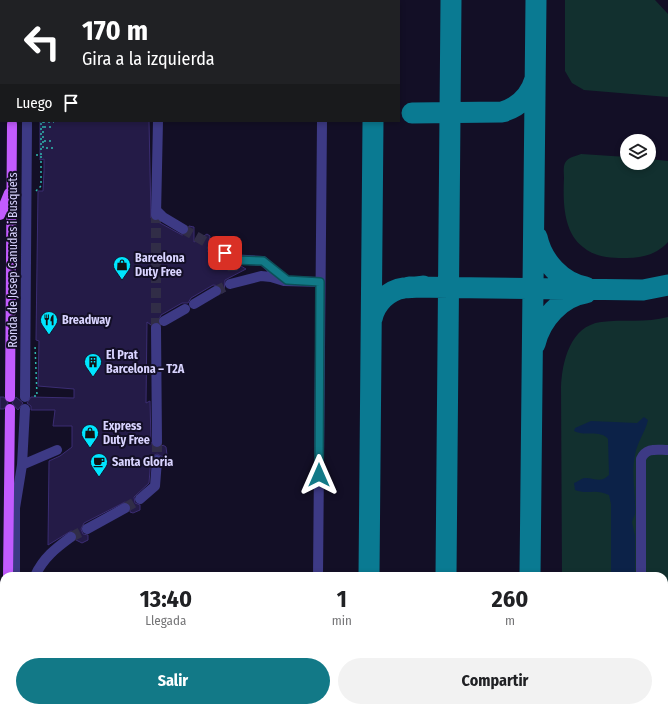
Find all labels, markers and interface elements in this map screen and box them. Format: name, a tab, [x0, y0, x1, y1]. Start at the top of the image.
text: 170 m	[82, 14, 148, 47]
icon: left	[16, 16, 68, 68]
text: Gira a la izquierda	[82, 48, 215, 70]
icon: arrive	[60, 92, 82, 114]
text: Luego	[16, 94, 52, 112]
map controls	[620, 134, 656, 170]
button: layers	[620, 134, 656, 170]
street label: Ronda de Josep Canudas i Busquets	[6, 172, 20, 348]
pin	[208, 236, 242, 270]
icon: arrive	[214, 242, 236, 264]
place label: Barcelona Duty Free	[135, 251, 185, 279]
shop icon: Barcelona Duty Free	[112, 255, 132, 280]
restaurant icon: Breadway	[39, 310, 59, 335]
place label: Breadway	[62, 313, 111, 327]
place label: El Prat Barcelona – T2A	[106, 348, 185, 376]
building icon: El Prat Barcelona – T2A	[83, 352, 103, 377]
place label: Express Duty Free	[103, 419, 150, 447]
shop icon: Express Duty Free	[80, 423, 100, 448]
cafe icon: Santa Gloria	[89, 452, 109, 477]
position arrow	[298, 454, 340, 496]
place label: Santa Gloria	[112, 455, 173, 469]
text: 13:40	[140, 585, 192, 613]
text: 1	[337, 585, 347, 613]
text: 260	[492, 585, 528, 613]
text: Llegada	[145, 613, 186, 628]
text: min	[332, 613, 352, 628]
text: m	[505, 613, 515, 628]
button: Salir	[16, 658, 330, 704]
button: Compartir	[338, 658, 652, 704]

